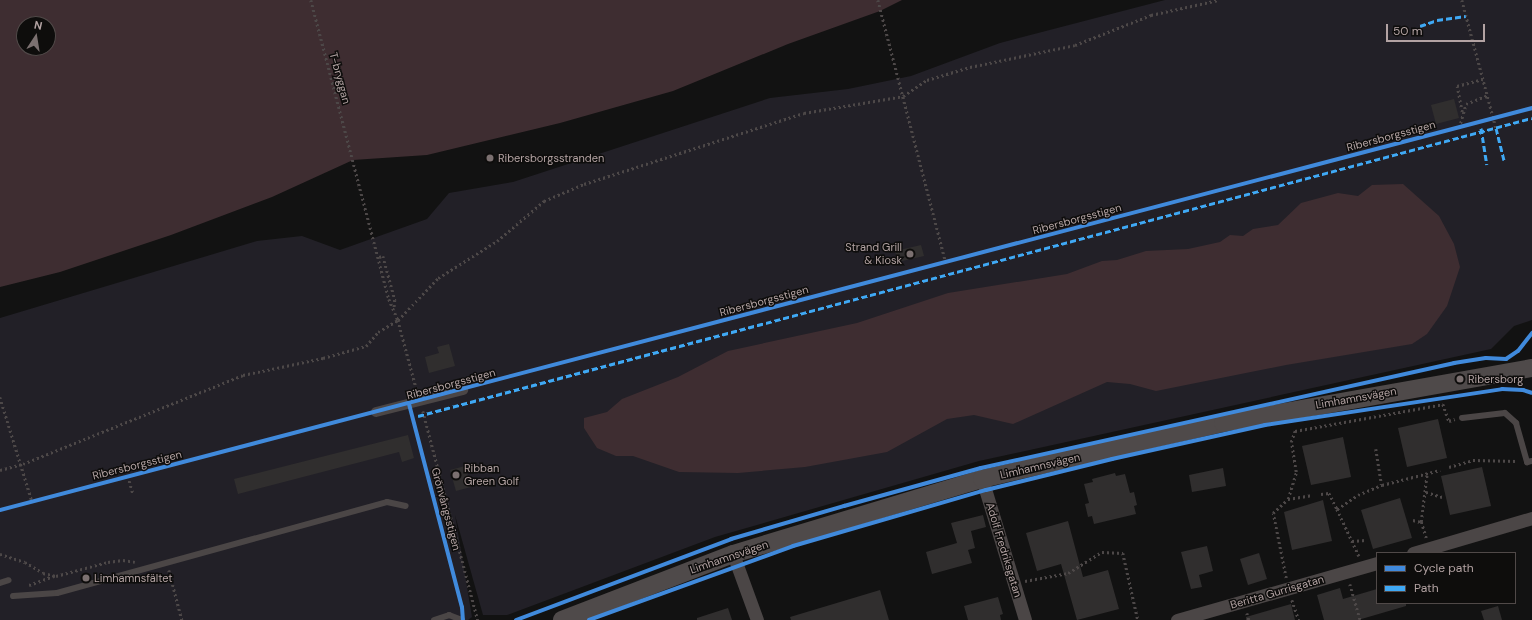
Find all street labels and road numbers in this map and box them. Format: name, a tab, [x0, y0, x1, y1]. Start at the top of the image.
street label: T-bryggan	[327, 51, 353, 105]
street label: Ribersborgsstigen	[1345, 118, 1437, 154]
street label: Ribersborgsstigen	[1031, 201, 1123, 237]
street label: Ribersborgsstigen	[718, 283, 810, 319]
street label: Ribersborgsstigen	[405, 366, 497, 402]
street label: Limhamnsvägen	[1315, 384, 1397, 412]
street label: Ribersborgsstigen	[91, 448, 183, 482]
street label: Limhamnsvägen	[999, 450, 1081, 482]
street label: Grönvångsstigen	[429, 466, 463, 552]
street label: Adolf Fredriksgatan	[983, 501, 1025, 599]
street label: Limhamnsvägen	[688, 537, 770, 577]
street label: Beritta Gurrisgatan	[1229, 572, 1325, 612]

